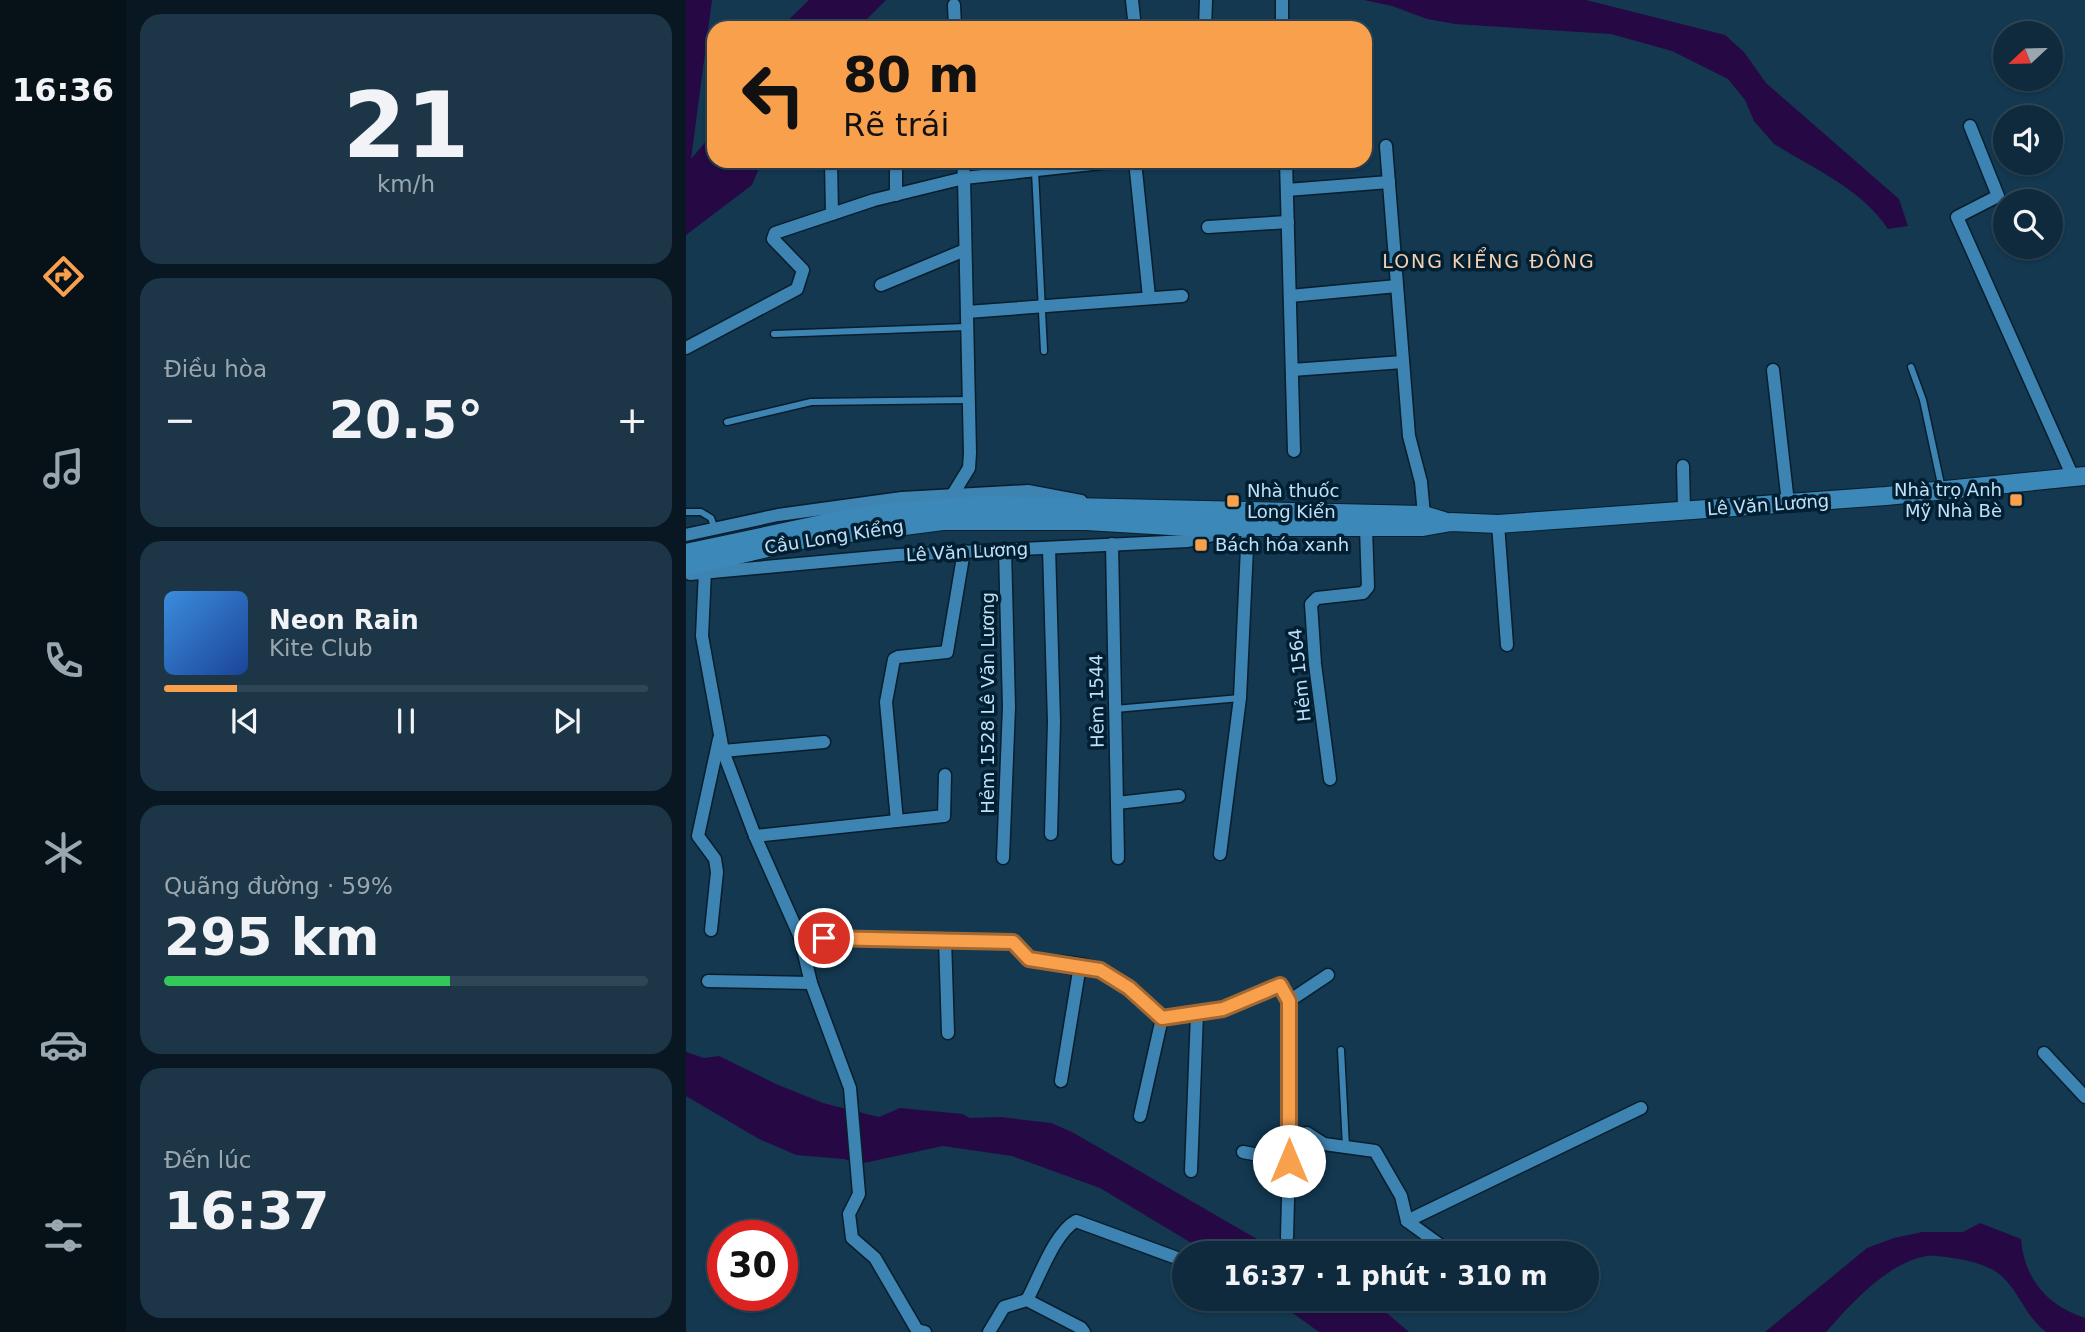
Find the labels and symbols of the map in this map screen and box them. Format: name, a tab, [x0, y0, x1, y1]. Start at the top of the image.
north arrow	[1993, 21, 2063, 91]
district label: LONG KIỂNG ĐÔNG	[1382, 247, 1596, 272]
place label: Nhà trọ Anh Mỹ Nhà Bè	[1894, 479, 2002, 521]
place label: Nhà thuốc Long Kiển	[1247, 480, 1339, 522]
street label: Lê Văn Lương	[1706, 490, 1830, 519]
marker: Nhà trọ Anh Mỹ Nhà Bè	[2008, 492, 2024, 508]
marker: Nhà thuốc Long Kiển	[1225, 493, 1241, 509]
street label: Cầu Long Kiểng	[763, 515, 905, 558]
place label: Bách hóa xanh	[1215, 534, 1349, 555]
marker: Bách hóa xanh	[1193, 537, 1209, 553]
street label: Lê Văn Lương	[905, 538, 1029, 565]
street label: Hẻm 1528 Lê Văn Lương	[977, 592, 998, 814]
street label: Hẻm 1564	[1284, 627, 1315, 723]
street label: Hẻm 1544	[1085, 654, 1108, 748]
pin	[794, 908, 854, 968]
position arrow	[1252, 1124, 1326, 1198]
speed limit sign: 30	[707, 1220, 798, 1311]

